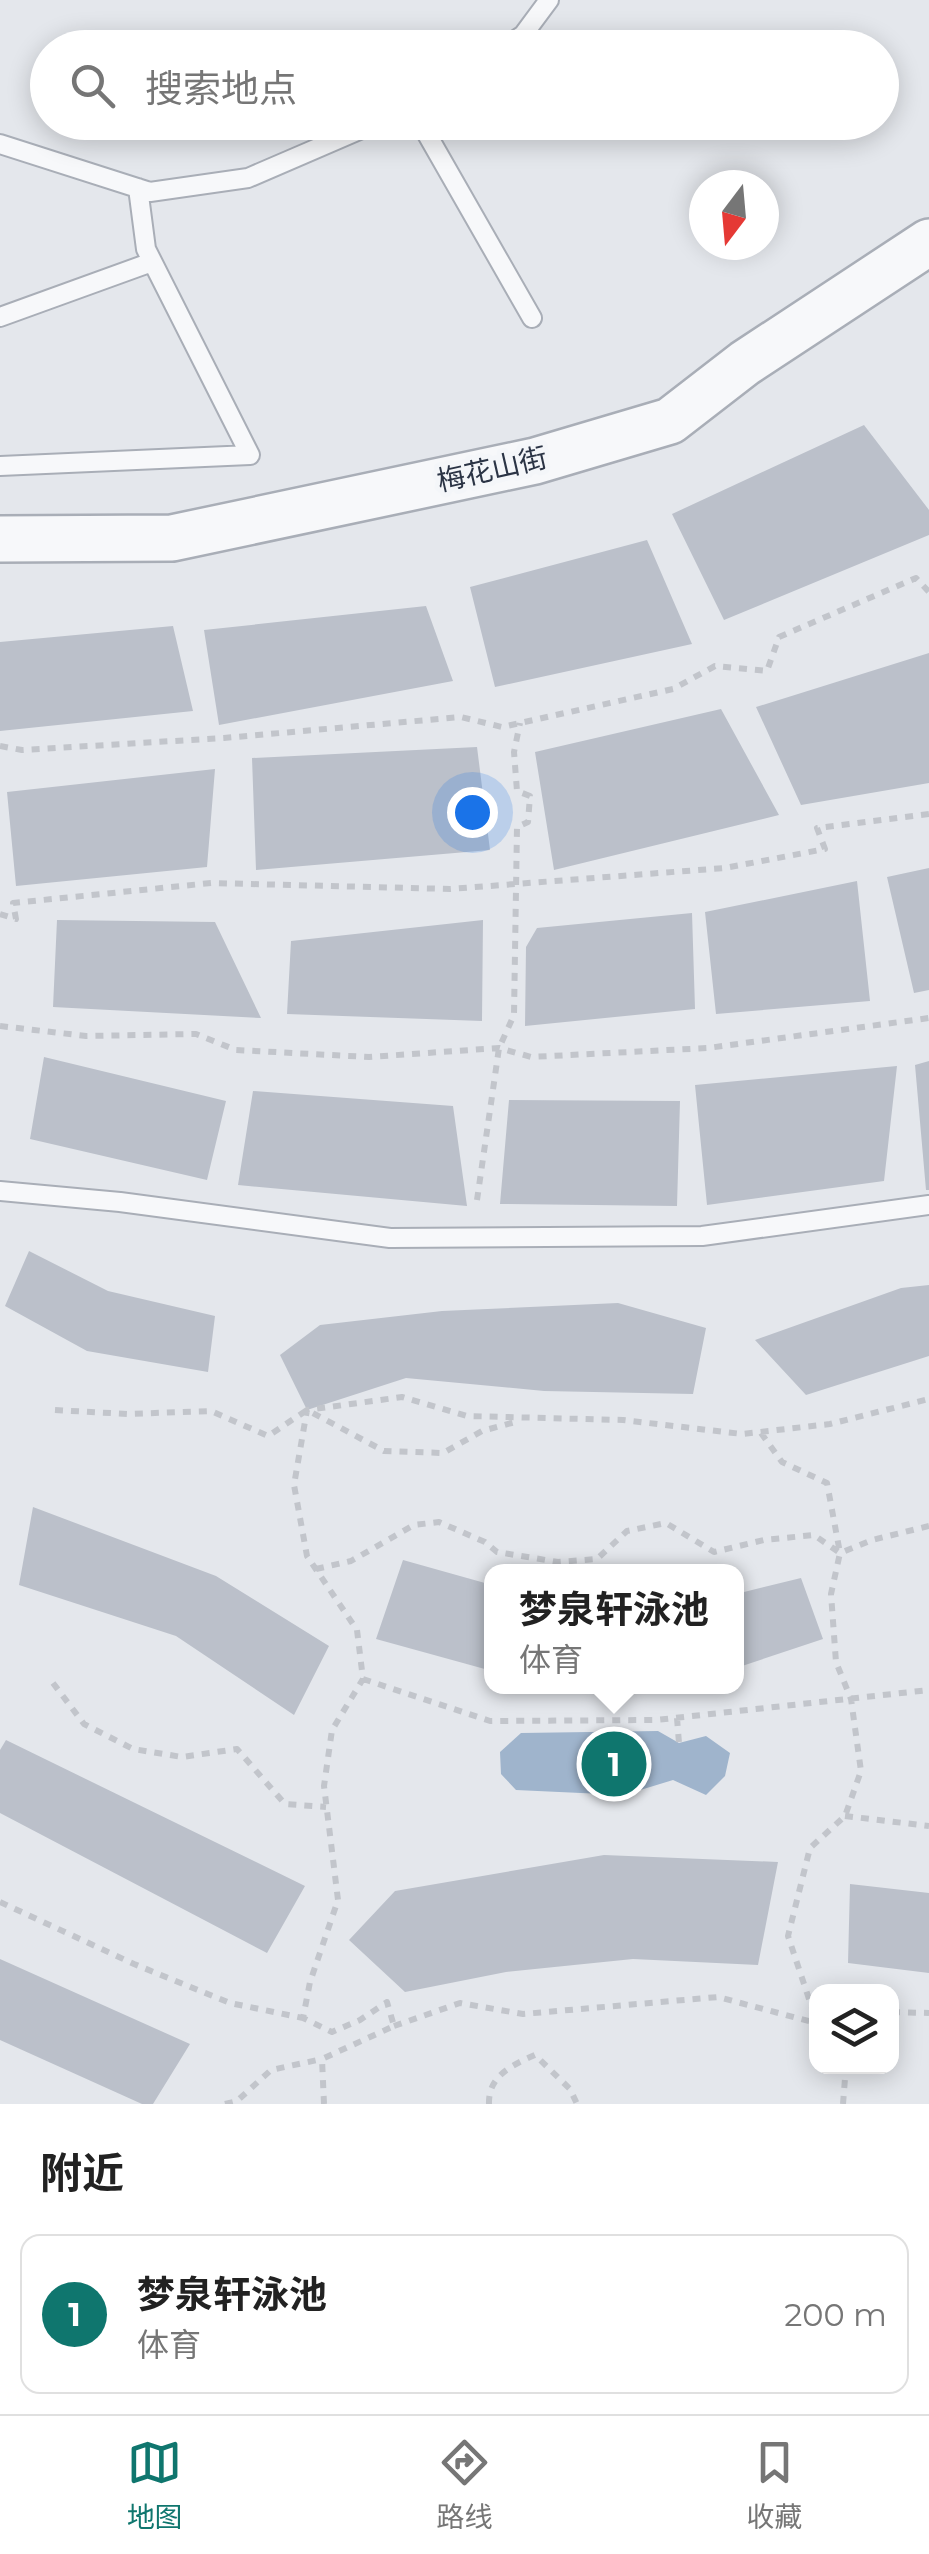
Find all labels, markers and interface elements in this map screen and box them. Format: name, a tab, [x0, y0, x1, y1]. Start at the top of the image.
search box	[30, 30, 899, 140]
icon: search	[65, 58, 120, 113]
text: 搜索地点	[145, 65, 297, 112]
north arrow	[689, 170, 779, 260]
street label: 梅花山街	[434, 440, 550, 498]
your location	[447, 787, 498, 838]
popup	[484, 1564, 744, 1694]
text: 梦泉轩泳池	[519, 1586, 709, 1633]
text: 体育	[519, 1640, 583, 1679]
pin: 1	[582, 1726, 646, 1802]
map controls	[809, 1984, 899, 2074]
button: layers	[809, 1984, 899, 2074]
text: 附近	[40, 2147, 124, 2199]
text: 梦泉轩泳池	[137, 2271, 327, 2318]
text: 1	[68, 2295, 81, 2334]
text: 200 m	[784, 2295, 887, 2334]
text: 体育	[137, 2325, 201, 2364]
tab: 地图	[127, 2435, 183, 2535]
tab: 路线	[436, 2435, 492, 2535]
tab: 收藏	[746, 2435, 802, 2535]

